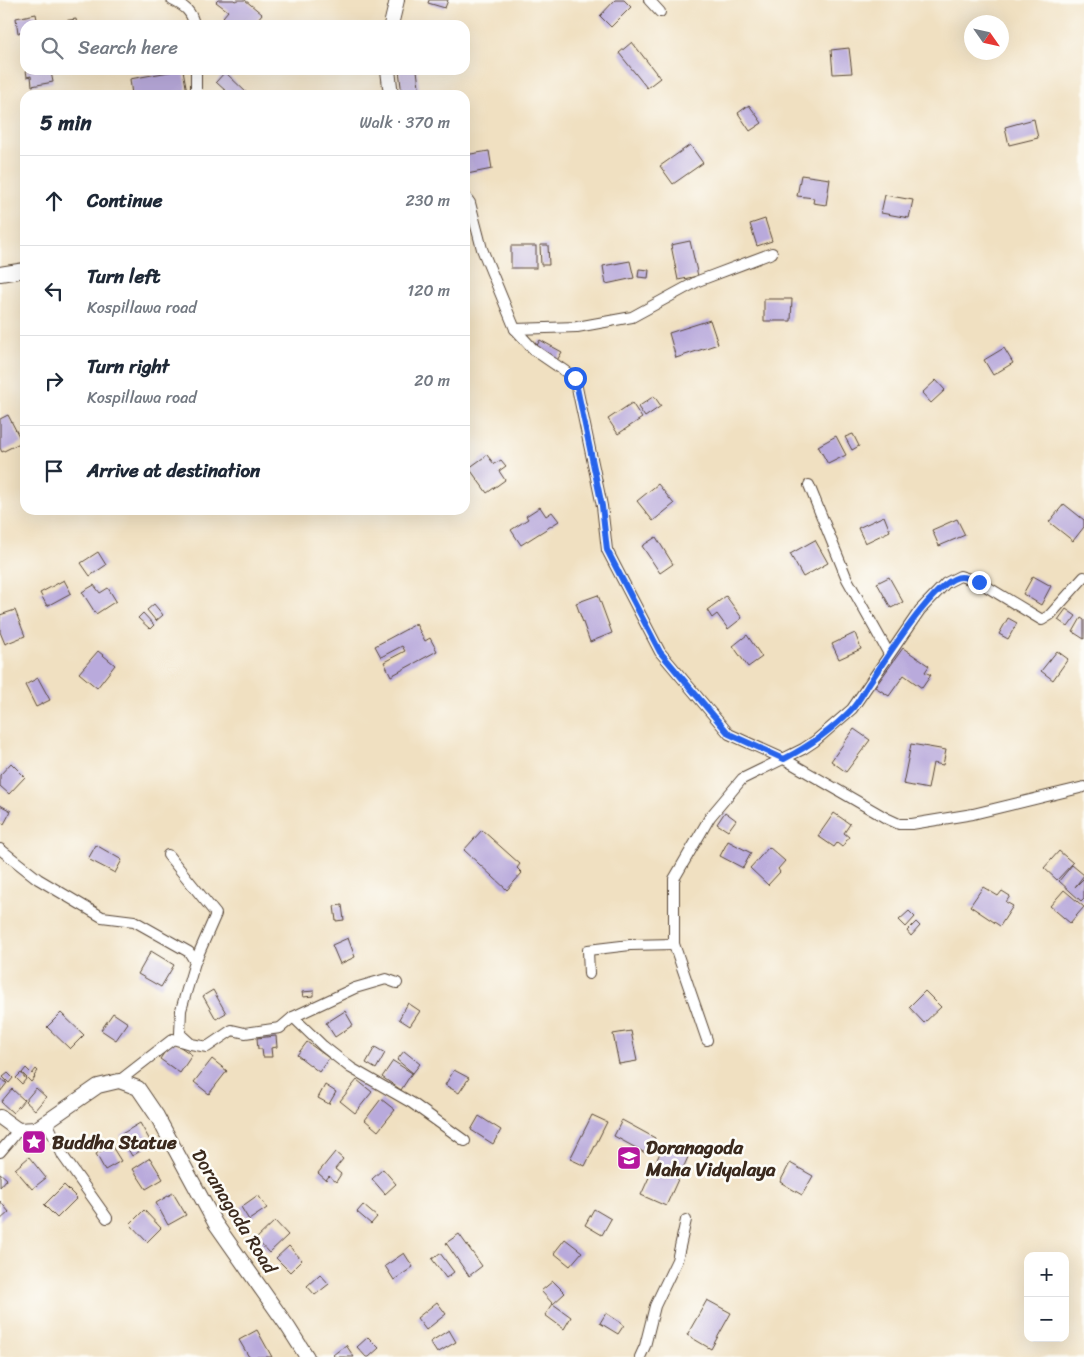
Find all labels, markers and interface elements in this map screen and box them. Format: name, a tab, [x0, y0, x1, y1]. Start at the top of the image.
north arrow	[964, 15, 1009, 60]
search box	[20, 20, 470, 75]
text: Search here	[78, 31, 178, 64]
icon: search	[38, 34, 66, 62]
text: 5 min	[40, 104, 92, 142]
text: Walk · 370 m	[359, 108, 450, 137]
text: Continue	[87, 184, 163, 217]
text: 230 m	[405, 186, 450, 215]
icon: ahead	[40, 187, 68, 215]
text: Turn left	[87, 260, 160, 293]
text: 120 m	[407, 276, 450, 305]
icon: left	[40, 277, 68, 305]
text: Kospillawa road	[87, 293, 197, 322]
text: Turn right	[87, 350, 169, 383]
text: 20 m	[414, 366, 450, 395]
icon: right	[40, 367, 68, 395]
route start	[564, 367, 587, 390]
text: Kospillawa road	[87, 383, 197, 412]
text: Arrive at destination	[87, 454, 260, 487]
icon: arrive	[40, 457, 68, 485]
route end	[968, 571, 991, 594]
place label: Buddha Statue	[52, 1126, 177, 1159]
place icon: Buddha Statue	[21, 1129, 47, 1155]
place label: Doranagoda Maha Vidyalaya	[645, 1131, 776, 1186]
street label: Doranagoda Road	[183, 1142, 287, 1281]
school or university icon: Doranagoda Maha Vidyalaya	[616, 1145, 642, 1171]
map controls	[1024, 1252, 1069, 1342]
button: +	[1024, 1252, 1069, 1297]
button: −	[1024, 1297, 1069, 1342]

